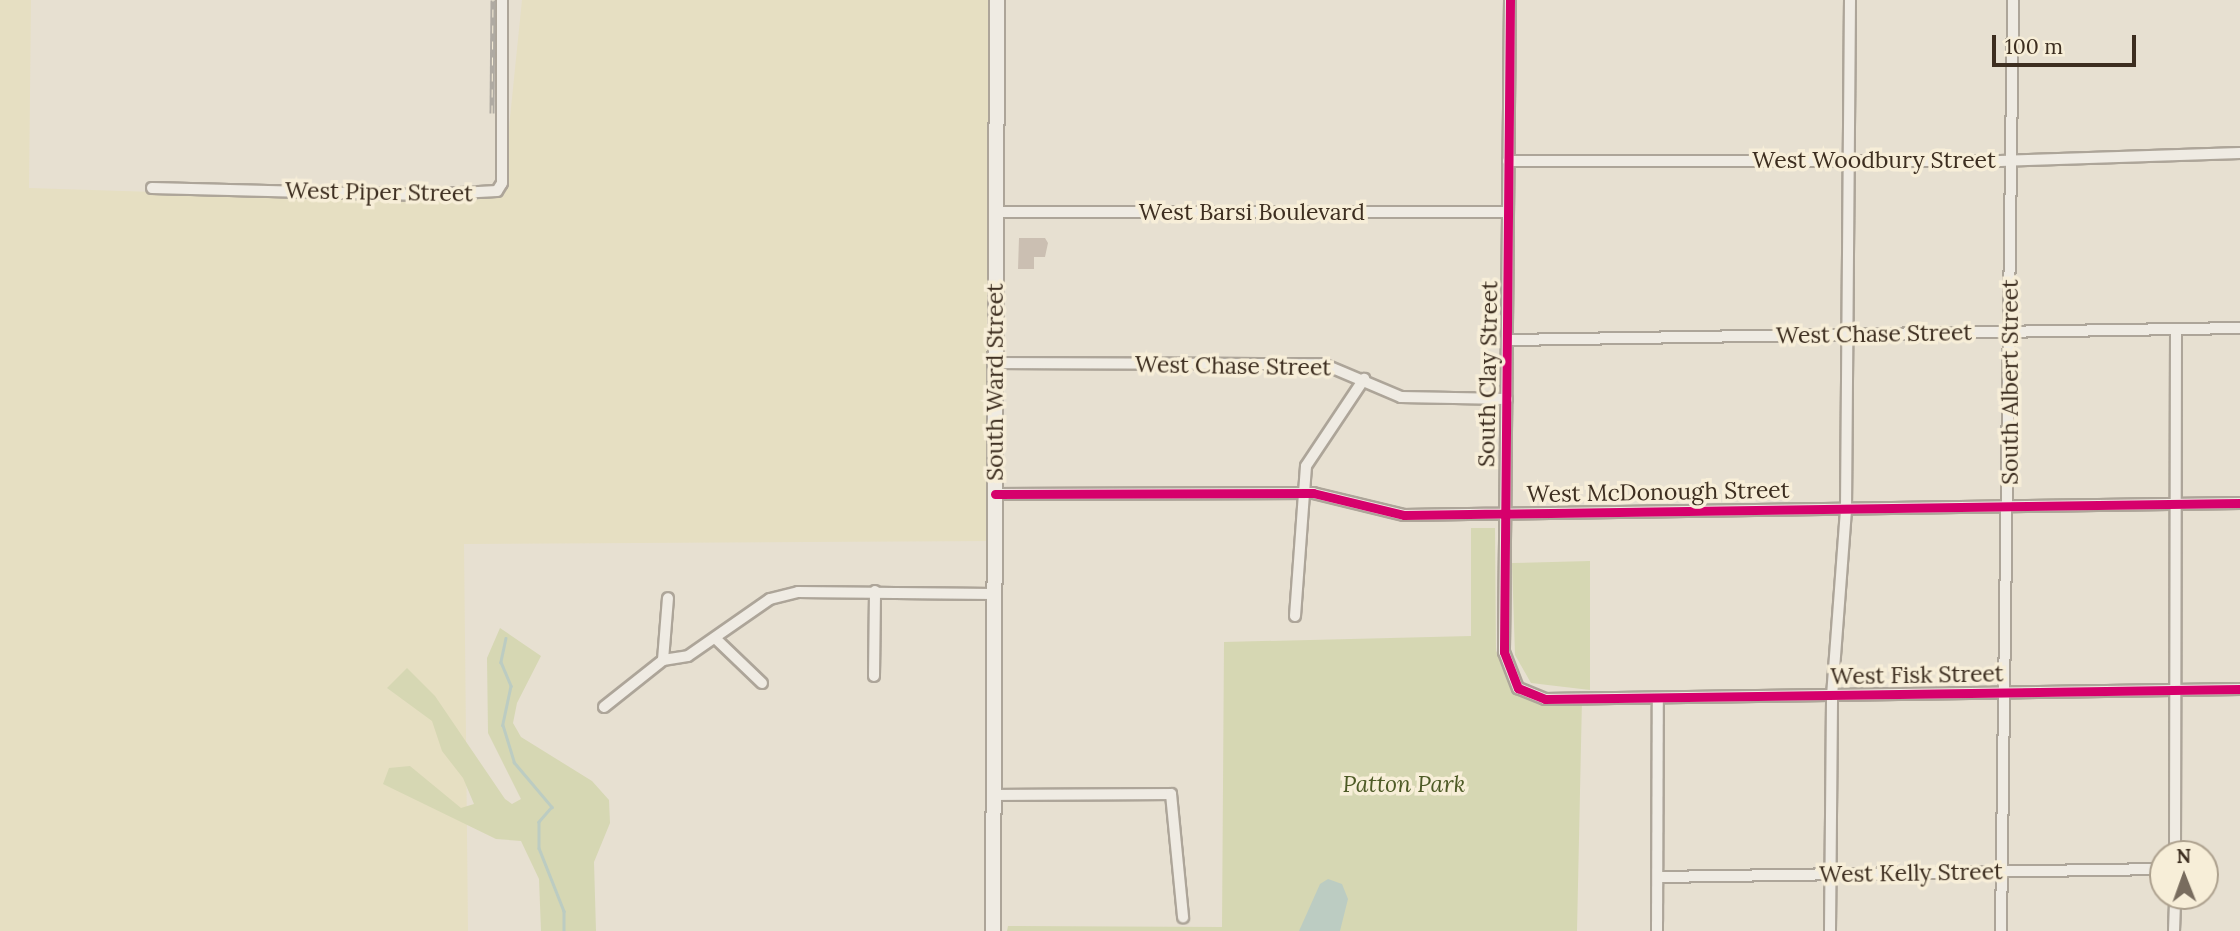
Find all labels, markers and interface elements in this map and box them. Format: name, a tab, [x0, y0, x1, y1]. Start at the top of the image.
scale bar	[1995, 21, 2138, 65]
text: 100 m	[2005, 33, 2063, 60]
street label: West Woodbury Street	[1752, 146, 1996, 174]
street label: West Piper Street	[285, 177, 473, 207]
street label: West Barsi Boulevard	[1139, 198, 1365, 226]
street label: South Albert Street	[1996, 279, 2024, 485]
street label: South Clay Street	[1473, 281, 1503, 467]
street label: South Ward Street	[981, 283, 1009, 481]
street label: West Chase Street	[1776, 318, 1972, 350]
street label: West Chase Street	[1135, 350, 1331, 382]
street label: West McDonough Street	[1526, 476, 1790, 508]
street label: West Fisk Street	[1830, 660, 2004, 690]
park label: Patton Park	[1342, 770, 1466, 798]
north arrow	[2149, 840, 2219, 910]
text: N	[2176, 844, 2191, 868]
street label: West Kelly Street	[1819, 858, 2003, 888]

